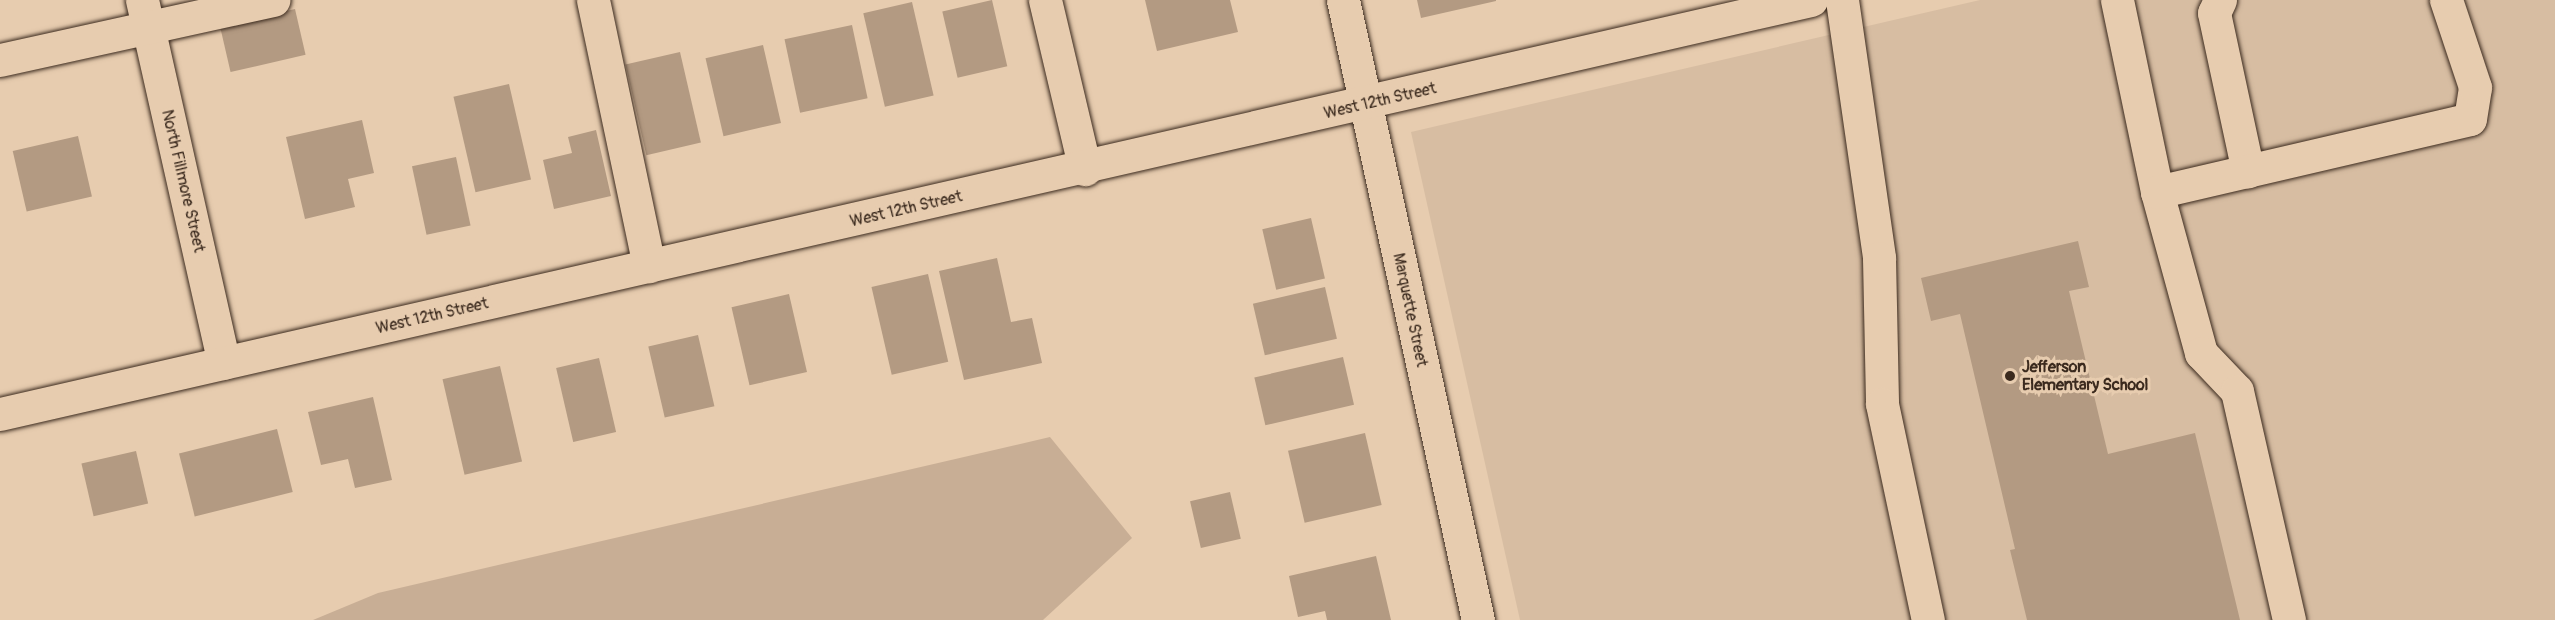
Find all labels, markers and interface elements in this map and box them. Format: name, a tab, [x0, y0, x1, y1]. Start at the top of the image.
street label: West 12th Street	[1322, 79, 1438, 123]
street label: North Fillmore Street	[157, 108, 209, 254]
street label: West 12th Street	[848, 187, 964, 231]
street label: Marquette Street	[1389, 251, 1431, 369]
street label: West 12th Street	[374, 294, 490, 338]
place label: Jefferson Elementary School	[2022, 357, 2148, 395]
marker: Jefferson Elementary School	[2003, 369, 2017, 383]

